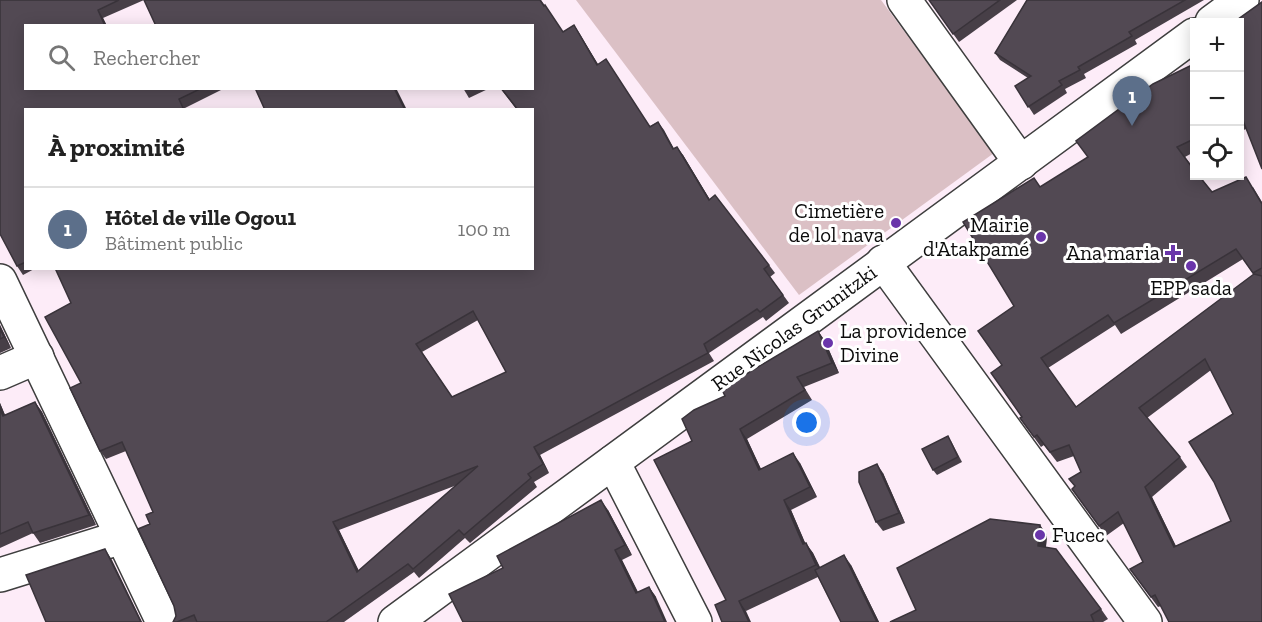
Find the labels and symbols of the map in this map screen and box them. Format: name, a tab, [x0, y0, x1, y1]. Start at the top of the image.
pin: 1	[1112, 76, 1152, 126]
place label: Cimetière de lol nava	[789, 198, 884, 247]
place label: Mairie d'Atakpamé	[923, 212, 1029, 261]
marker: Cimetière de lol nava	[889, 216, 903, 230]
marker: Mairie d'Atakpamé	[1034, 230, 1048, 244]
place label: Ana maria	[1066, 240, 1160, 265]
marker: Ana maria	[1164, 244, 1182, 262]
street label: Rue Nicolas Grunitzki	[706, 259, 881, 396]
marker: EPP sada	[1184, 259, 1198, 273]
place label: EPP sada	[1150, 275, 1232, 300]
place label: La providence Divine	[840, 318, 967, 367]
marker: La providence Divine	[821, 336, 835, 350]
your location	[792, 408, 821, 437]
place label: Fucec	[1052, 522, 1105, 547]
marker: Fucec	[1033, 528, 1047, 542]

